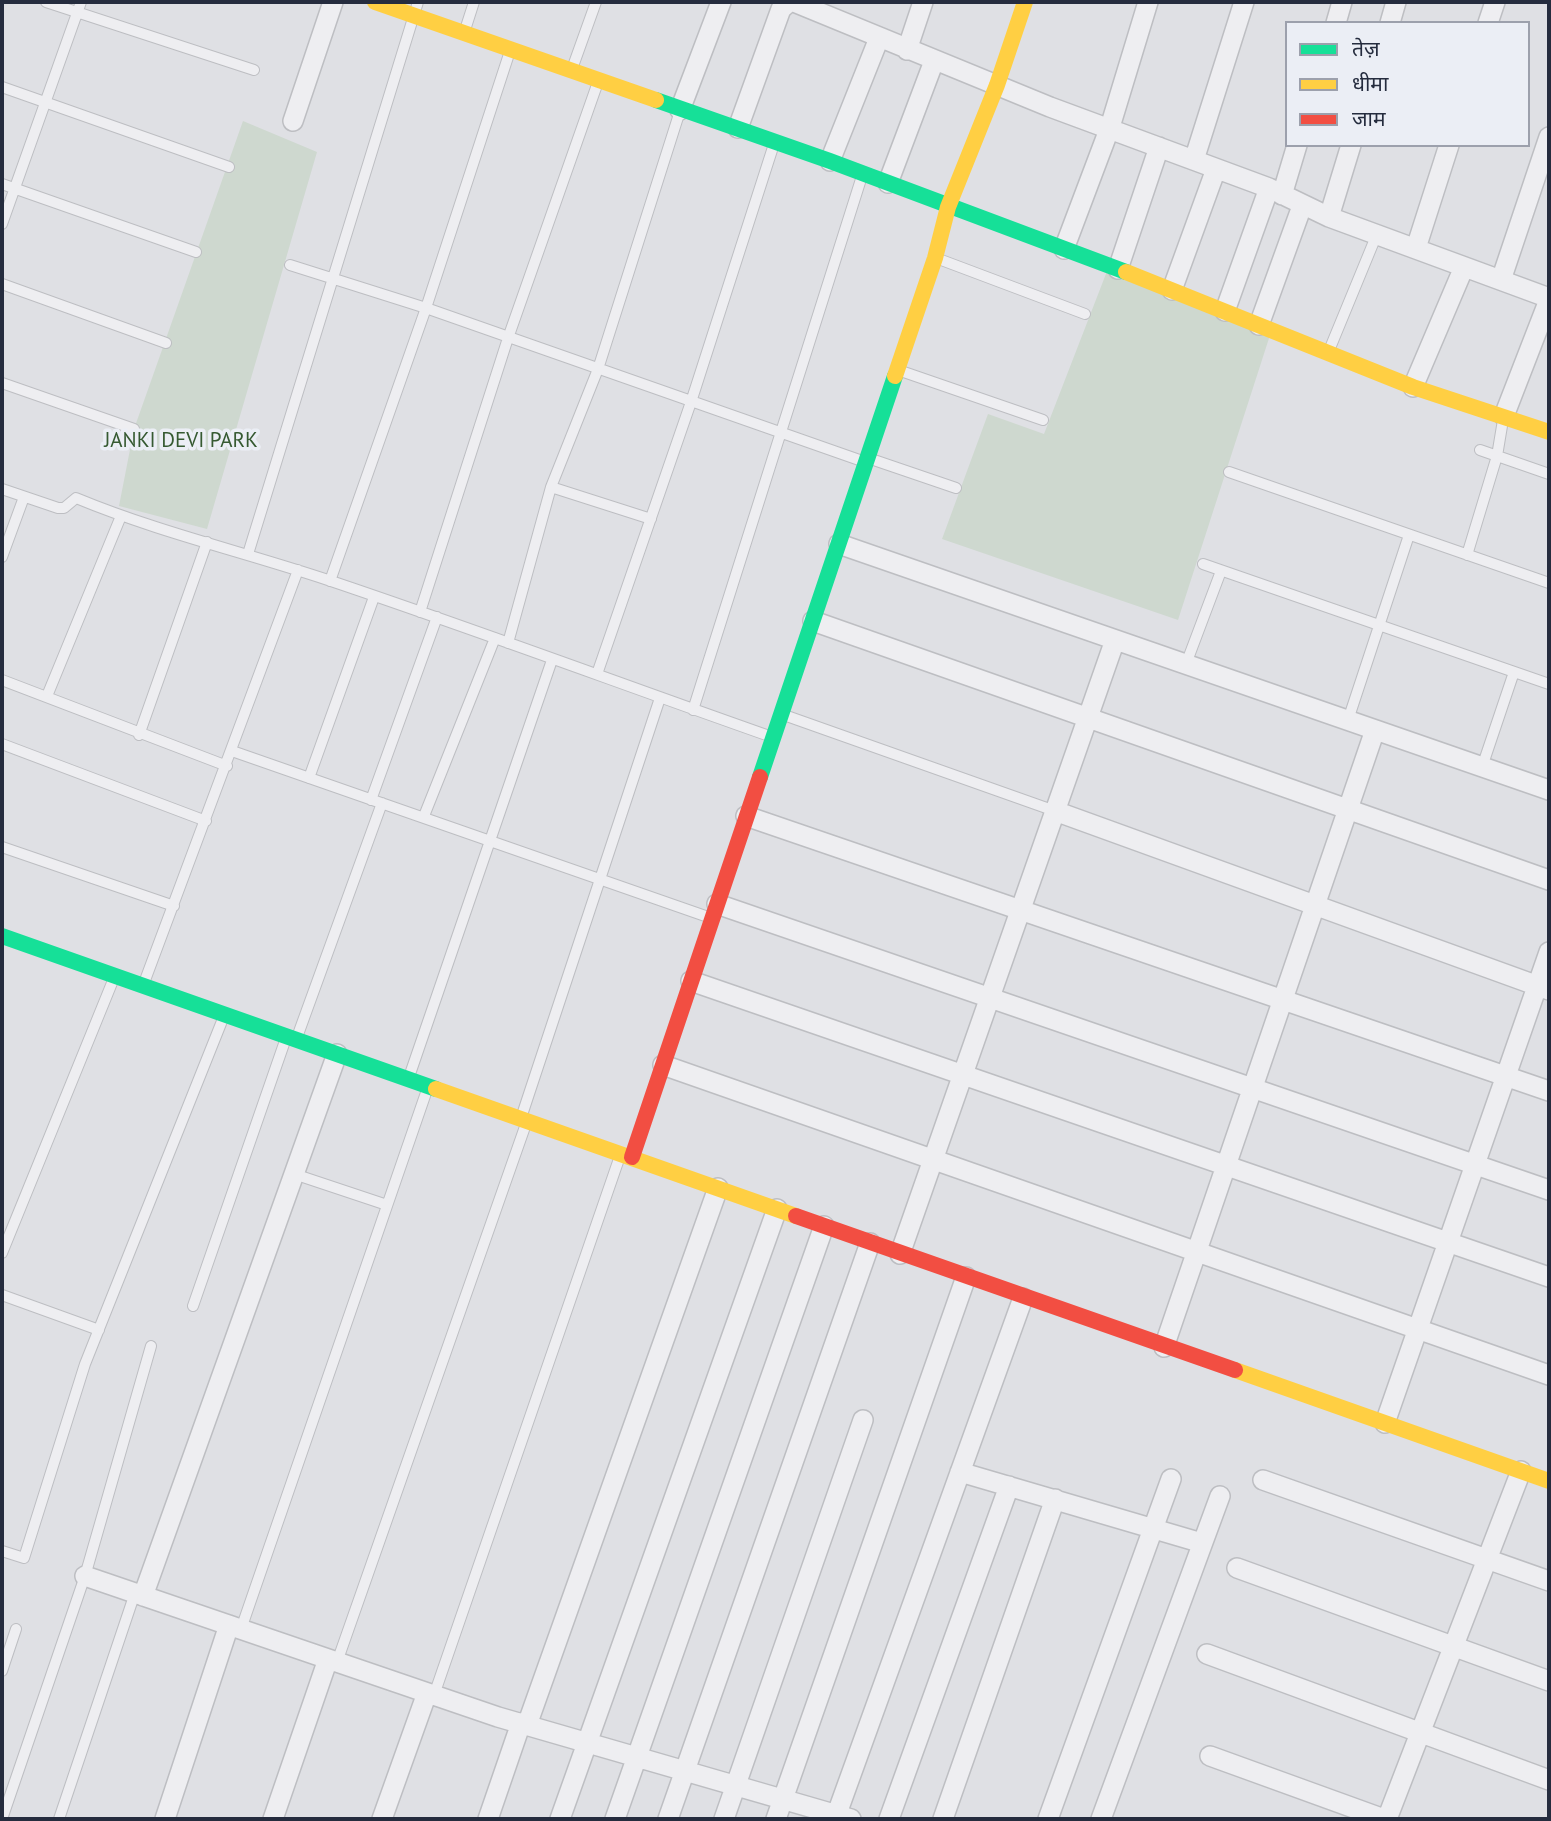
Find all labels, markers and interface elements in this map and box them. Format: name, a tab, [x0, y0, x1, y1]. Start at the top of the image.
legend	[1285, 21, 1530, 147]
text: तेज़	[1352, 35, 1380, 62]
text: धीमा	[1352, 70, 1388, 97]
text: जाम	[1352, 105, 1386, 132]
park label: JANKI DEVI PARK	[104, 428, 258, 454]

